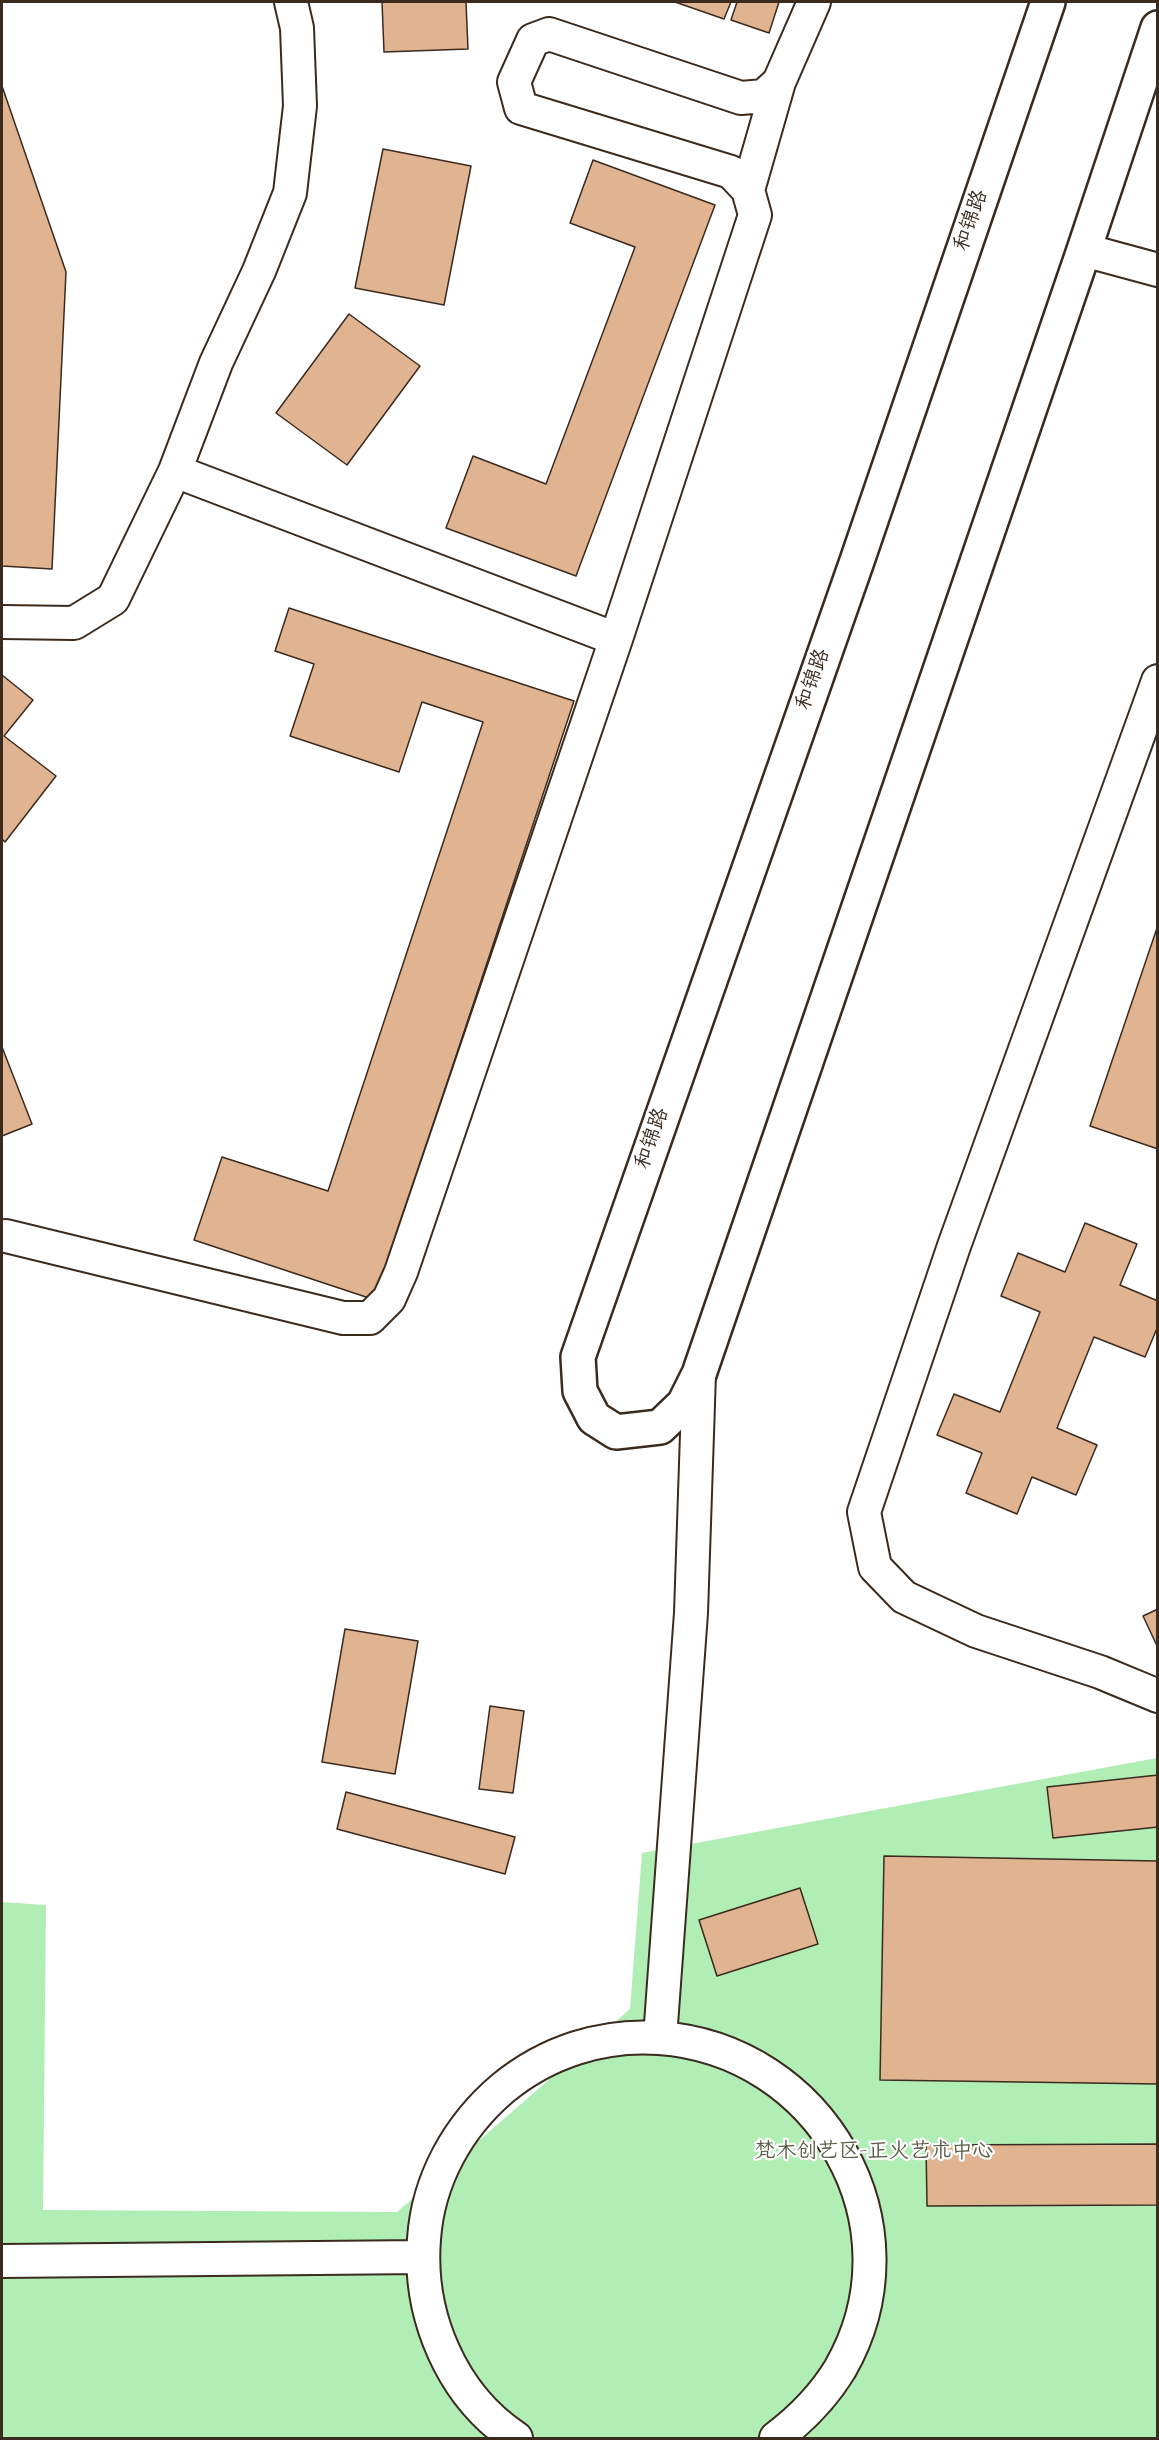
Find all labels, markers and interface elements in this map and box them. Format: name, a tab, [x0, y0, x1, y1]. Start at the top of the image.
street label: 和锦路	[951, 187, 995, 255]
street label: 和锦路	[793, 646, 837, 714]
street label: 和锦路	[632, 1105, 676, 1173]
park label: 梵木创艺区-正火艺术中心	[755, 2141, 993, 2167]

